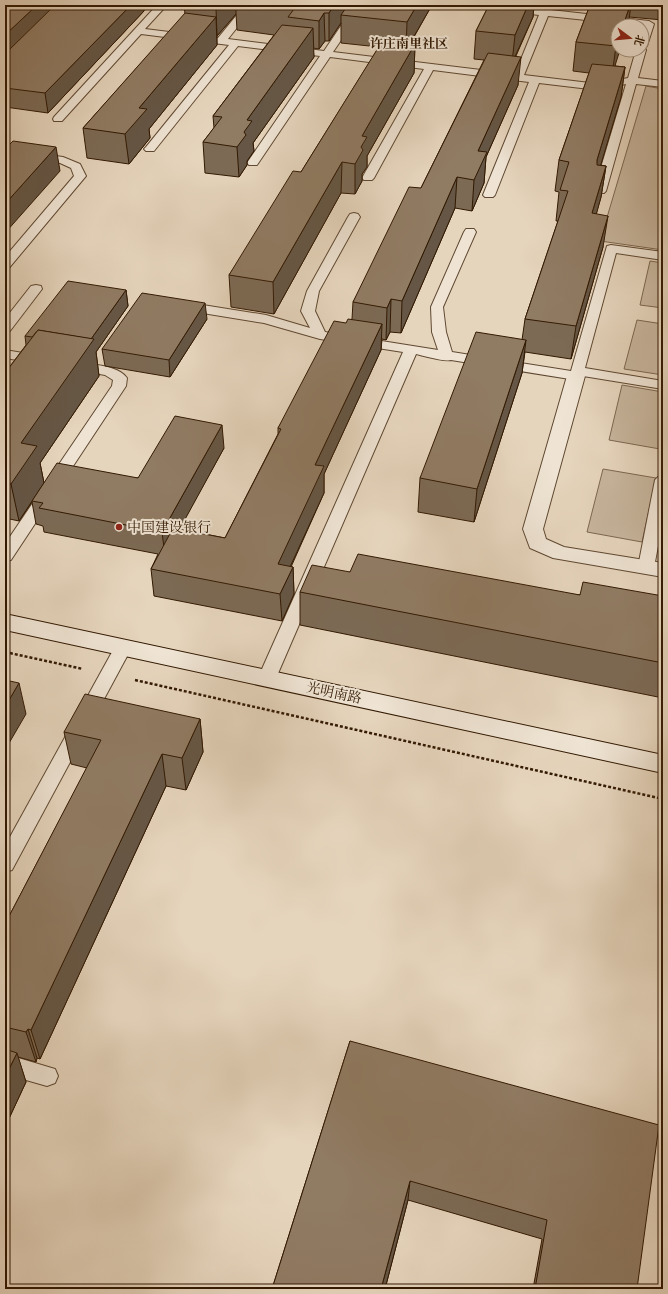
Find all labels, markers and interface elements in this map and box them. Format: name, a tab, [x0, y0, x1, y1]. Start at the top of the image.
north arrow	[610, 18, 650, 58]
text: 北	[631, 34, 647, 48]
district label: 许庄南里社区	[370, 36, 448, 52]
place label: 中国建设银行	[127, 519, 211, 536]
marker: 中国建设银行	[114, 522, 124, 532]
street label: 光明南路	[305, 679, 363, 707]

